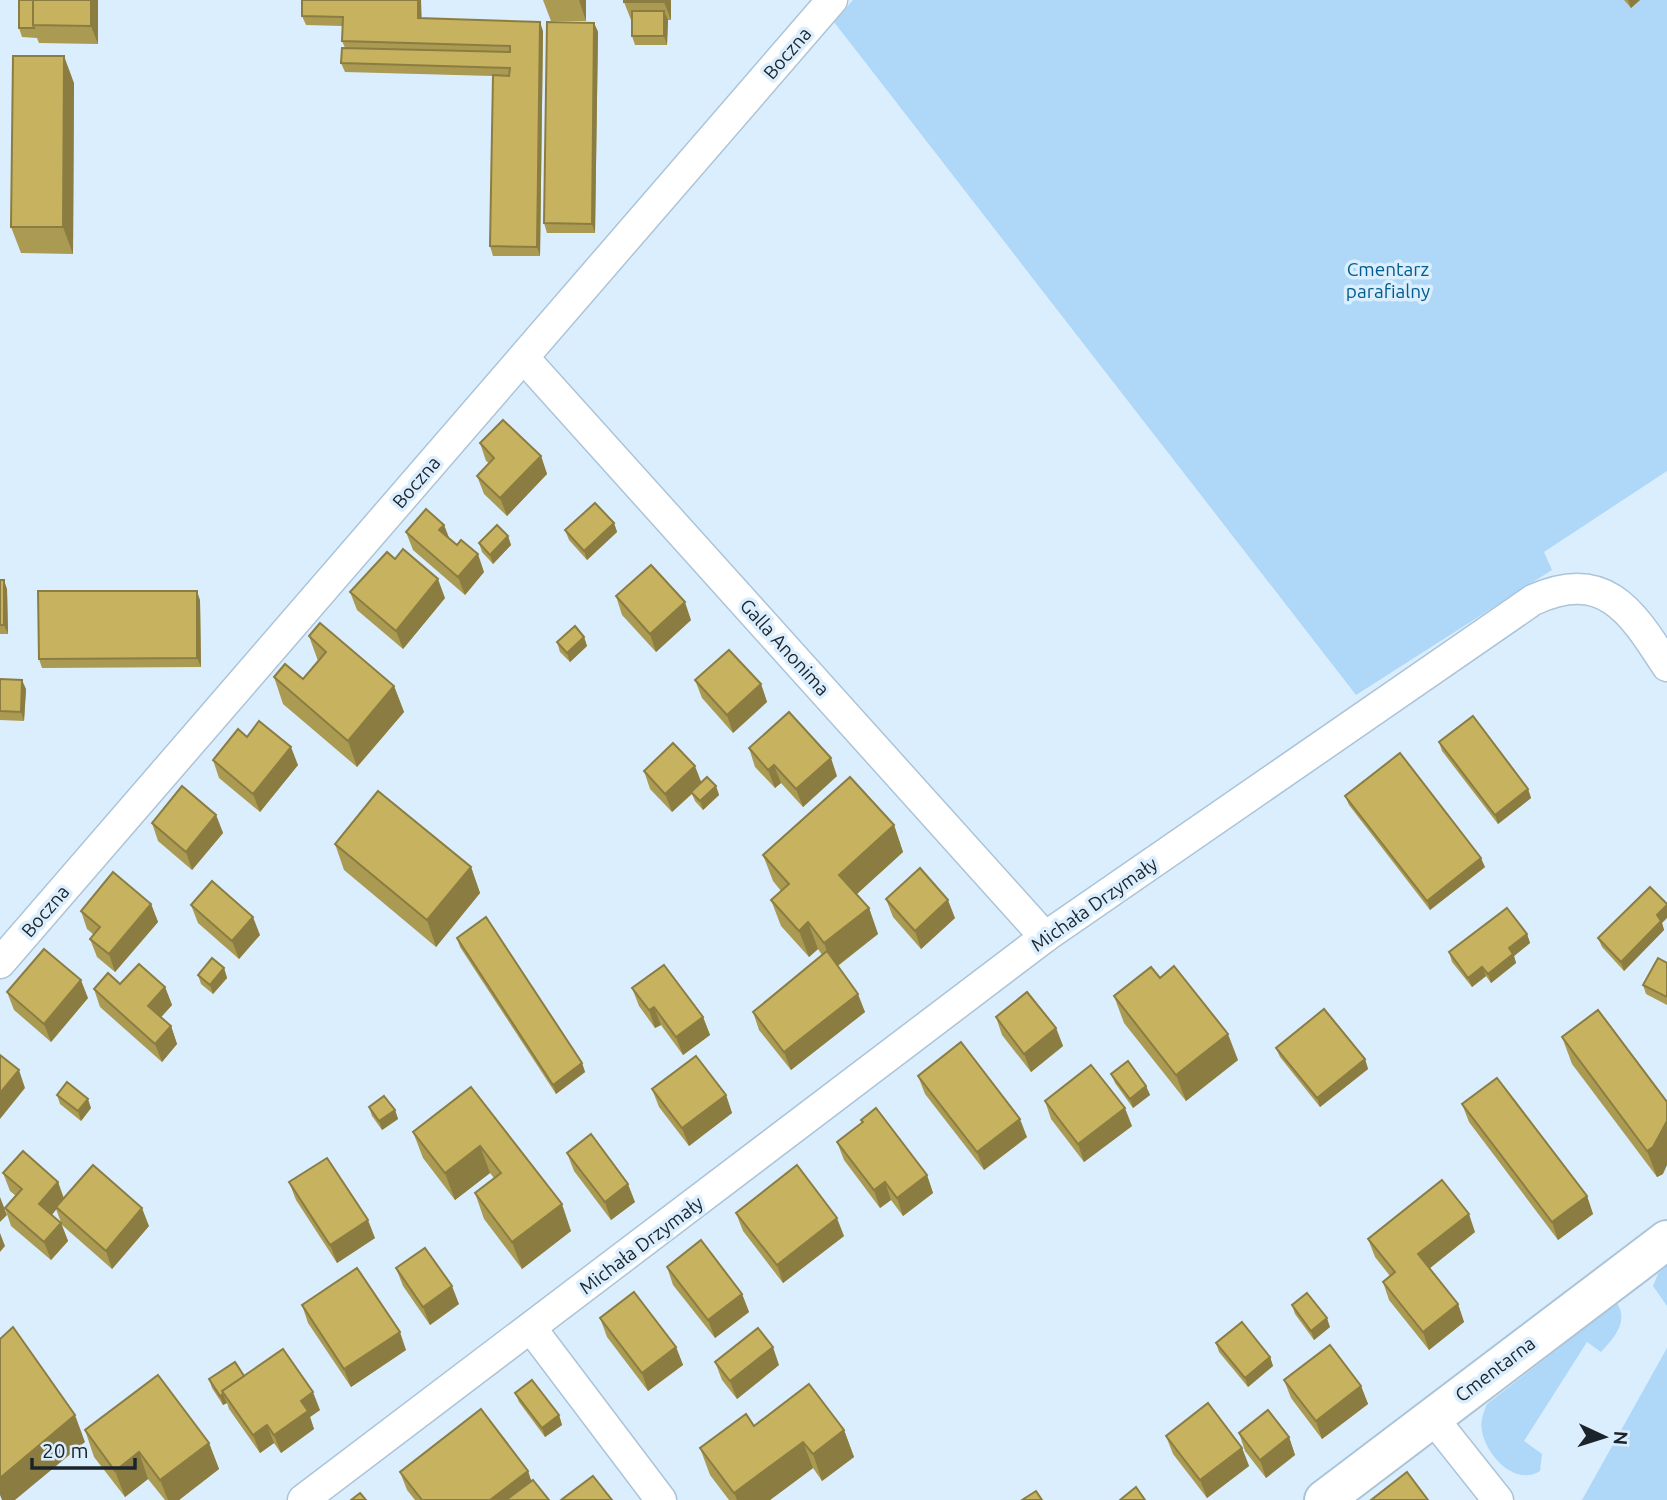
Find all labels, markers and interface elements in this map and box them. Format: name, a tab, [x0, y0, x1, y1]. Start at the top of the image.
street label: Boczna	[759, 23, 815, 83]
park label: Cmentarz parafialny	[1346, 258, 1430, 302]
street label: Boczna	[388, 452, 444, 512]
street label: Galla Anonima	[736, 594, 834, 700]
street label: Michała Drzymały	[1027, 852, 1161, 956]
street label: Boczna	[17, 881, 73, 941]
street label: Michała Drzymały	[575, 1191, 707, 1299]
street label: Cmentarna	[1451, 1332, 1539, 1406]
north arrow	[1569, 1402, 1639, 1472]
scale bar	[32, 1426, 135, 1470]
text: N	[1609, 1430, 1632, 1446]
text: 20 m	[42, 1438, 89, 1462]

